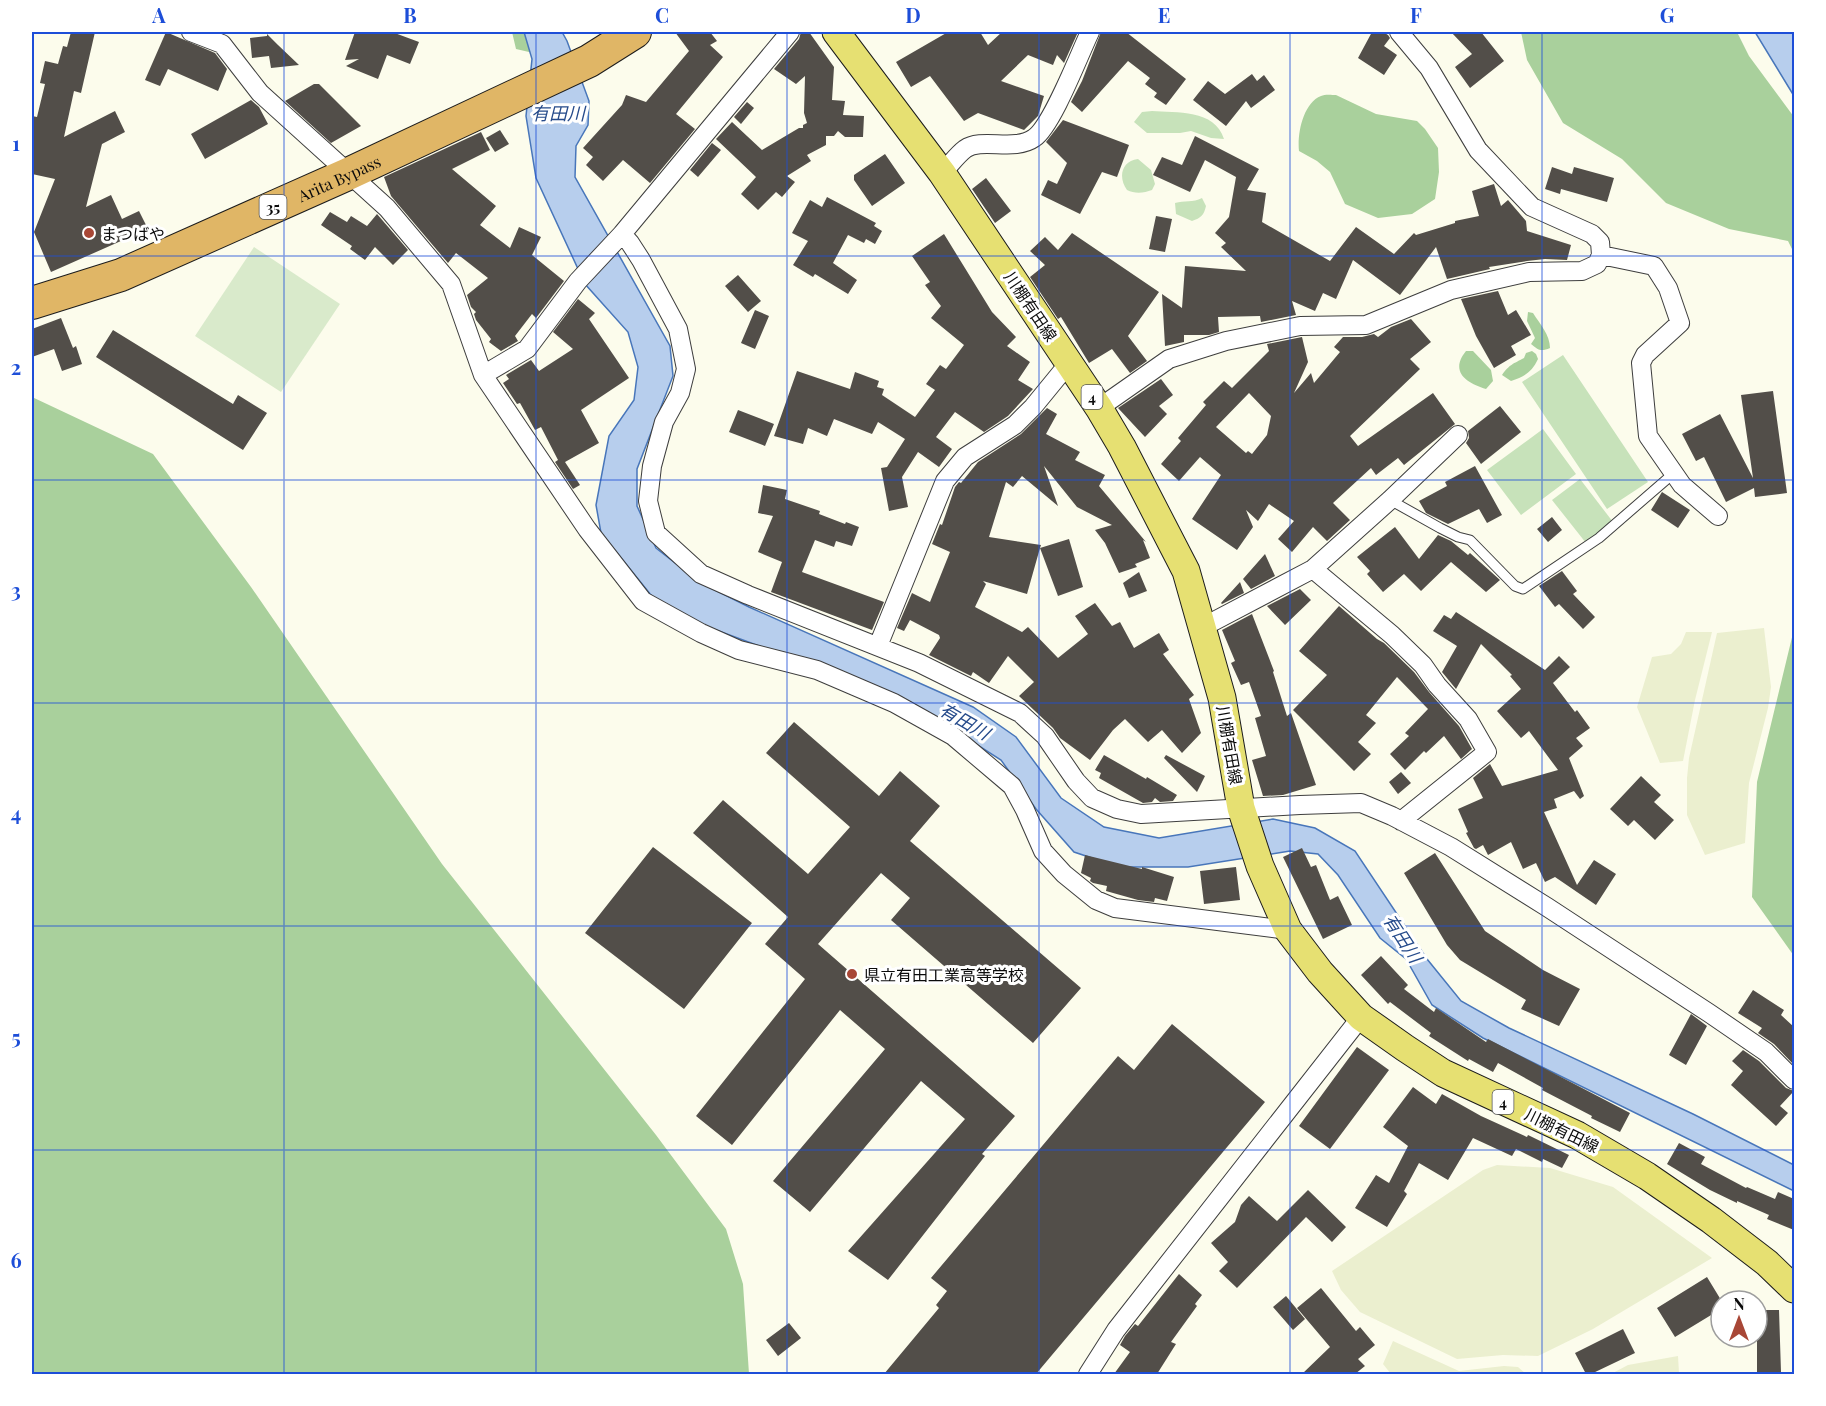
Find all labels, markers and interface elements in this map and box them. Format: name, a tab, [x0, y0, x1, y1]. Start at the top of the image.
text: A	[151, 1, 166, 28]
text: B	[403, 1, 417, 28]
text: C	[655, 1, 669, 28]
text: D	[905, 1, 921, 28]
text: E	[1158, 1, 1170, 28]
text: F	[1410, 1, 1422, 28]
text: G	[1660, 1, 1675, 28]
water label: 有田川	[531, 101, 587, 125]
text: 1	[12, 129, 20, 156]
street label: Arita Bypass	[293, 150, 384, 206]
road number: 35	[260, 195, 286, 219]
place label: まつばや	[101, 223, 165, 244]
marker: まつばや	[82, 226, 96, 240]
street label: 川棚有田線	[1000, 267, 1062, 345]
text: 2	[11, 353, 21, 380]
road number: 4	[1082, 385, 1102, 409]
text: 3	[11, 576, 21, 603]
water label: 有田川	[936, 697, 996, 746]
street label: 川棚有田線	[1213, 704, 1247, 786]
text: 4	[11, 799, 21, 826]
water label: 有田川	[1378, 909, 1429, 969]
place label: 県立有田工業高等学校	[864, 964, 1024, 985]
marker: 県立有田工業高等学校	[845, 967, 859, 981]
text: 5	[11, 1023, 21, 1050]
road number: 4	[1492, 1090, 1514, 1114]
street label: 川棚有田線	[1521, 1103, 1603, 1157]
text: 6	[10, 1246, 22, 1273]
north arrow	[1709, 1289, 1769, 1349]
text: N	[1733, 1293, 1745, 1314]

